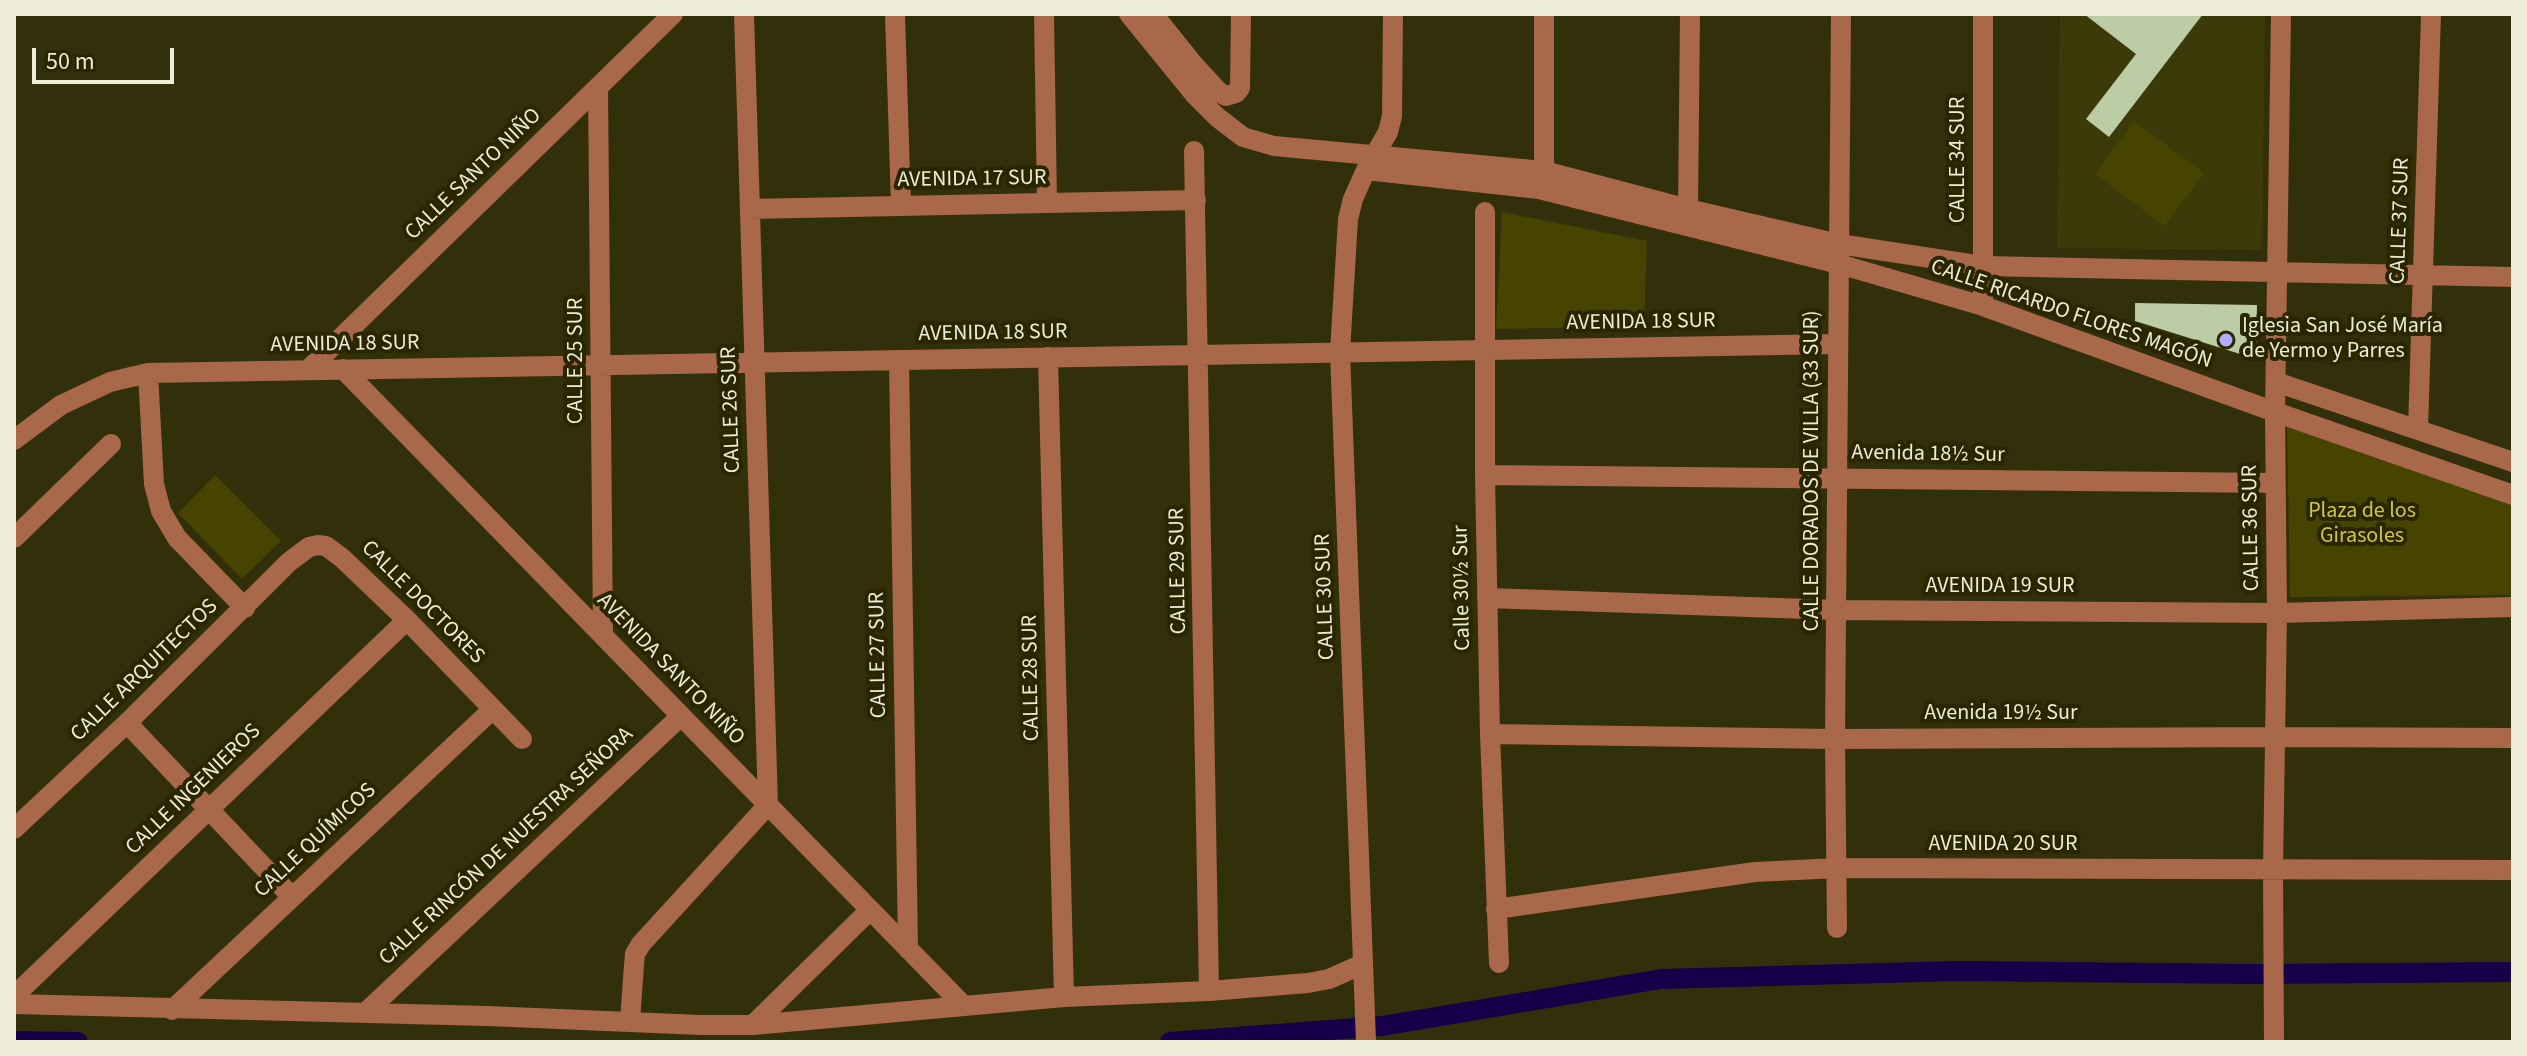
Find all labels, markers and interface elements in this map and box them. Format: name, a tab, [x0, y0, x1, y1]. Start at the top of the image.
scale bar	[36, 32, 178, 82]
text: 50 m	[46, 44, 95, 79]
street label: CALLE 34 SUR	[1946, 97, 1972, 223]
street label: CALLE SANTO NIÑO	[400, 103, 548, 247]
street label: CALLE 37 SUR	[2386, 157, 2416, 285]
street label: AVENIDA 17 SUR	[897, 166, 1047, 194]
street label: CALLE RICARDO FLORES MAGÓN	[1927, 254, 2215, 376]
street label: CALLE 25 SUR	[564, 298, 590, 424]
street label: AVENIDA 18 SUR	[1566, 309, 1716, 337]
street label: CALLE DORADOS DE VILLA (33 SUR)	[1800, 310, 1826, 632]
place label: Iglesia San José María de Yermo y Parres	[2242, 314, 2443, 366]
street label: AVENIDA 18 SUR	[918, 320, 1068, 348]
street label: AVENIDA 18 SUR	[270, 331, 420, 359]
marker: Iglesia San José María de Yermo y Parres	[2217, 331, 2235, 349]
street label: CALLE 26 SUR	[717, 346, 747, 474]
street label: Avenida 18½ Sur	[1851, 440, 2005, 470]
street label: CALLE 36 SUR	[2238, 464, 2266, 592]
park label: Plaza de los Girasoles	[2308, 499, 2416, 550]
street label: CALLE 29 SUR	[1165, 507, 1193, 635]
street label: Calle 30½ Sur	[1449, 525, 1477, 651]
street label: CALLE 30 SUR	[1311, 533, 1341, 661]
street label: CALLE DOCTORES	[355, 536, 489, 670]
street label: AVENIDA 19 SUR	[1926, 574, 2074, 600]
street label: AVENIDA SANTO NIÑO	[591, 588, 749, 752]
street label: CALLE 27 SUR	[865, 591, 893, 719]
street label: CALLE ARQUITECTOS	[66, 594, 224, 748]
street label: CALLE 28 SUR	[1018, 614, 1046, 742]
street label: Avenida 19½ Sur	[1924, 701, 2078, 727]
street label: CALLE INGENIEROS	[121, 719, 267, 861]
street label: CALLE RINCÓN DE NUESTRA SEÑORA	[375, 722, 639, 972]
street label: CALLE QUÍMICOS	[250, 778, 382, 904]
street label: AVENIDA 20 SUR	[1929, 832, 2077, 858]

